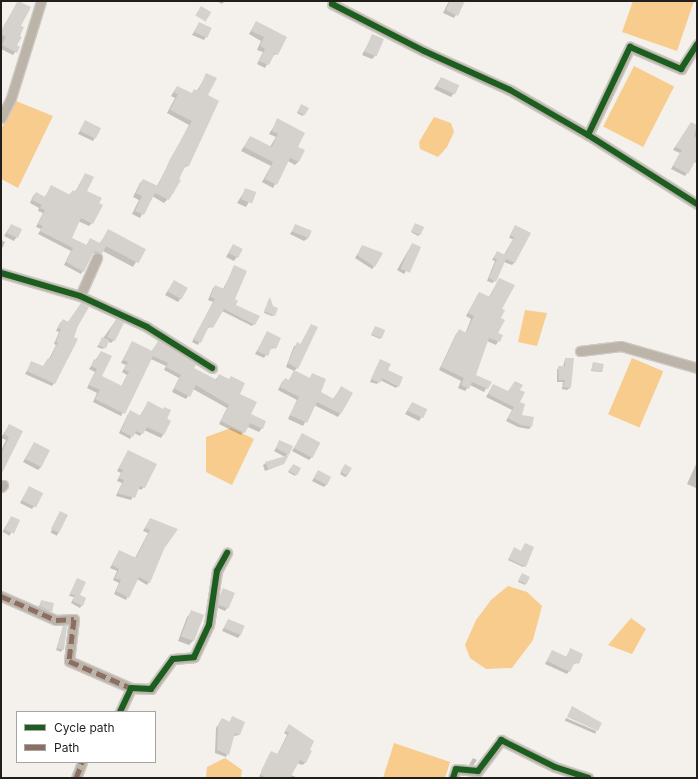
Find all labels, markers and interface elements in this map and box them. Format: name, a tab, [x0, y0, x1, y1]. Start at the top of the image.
legend	[16, 711, 156, 763]
text: Cycle path	[54, 720, 115, 735]
text: Path	[54, 740, 79, 755]

